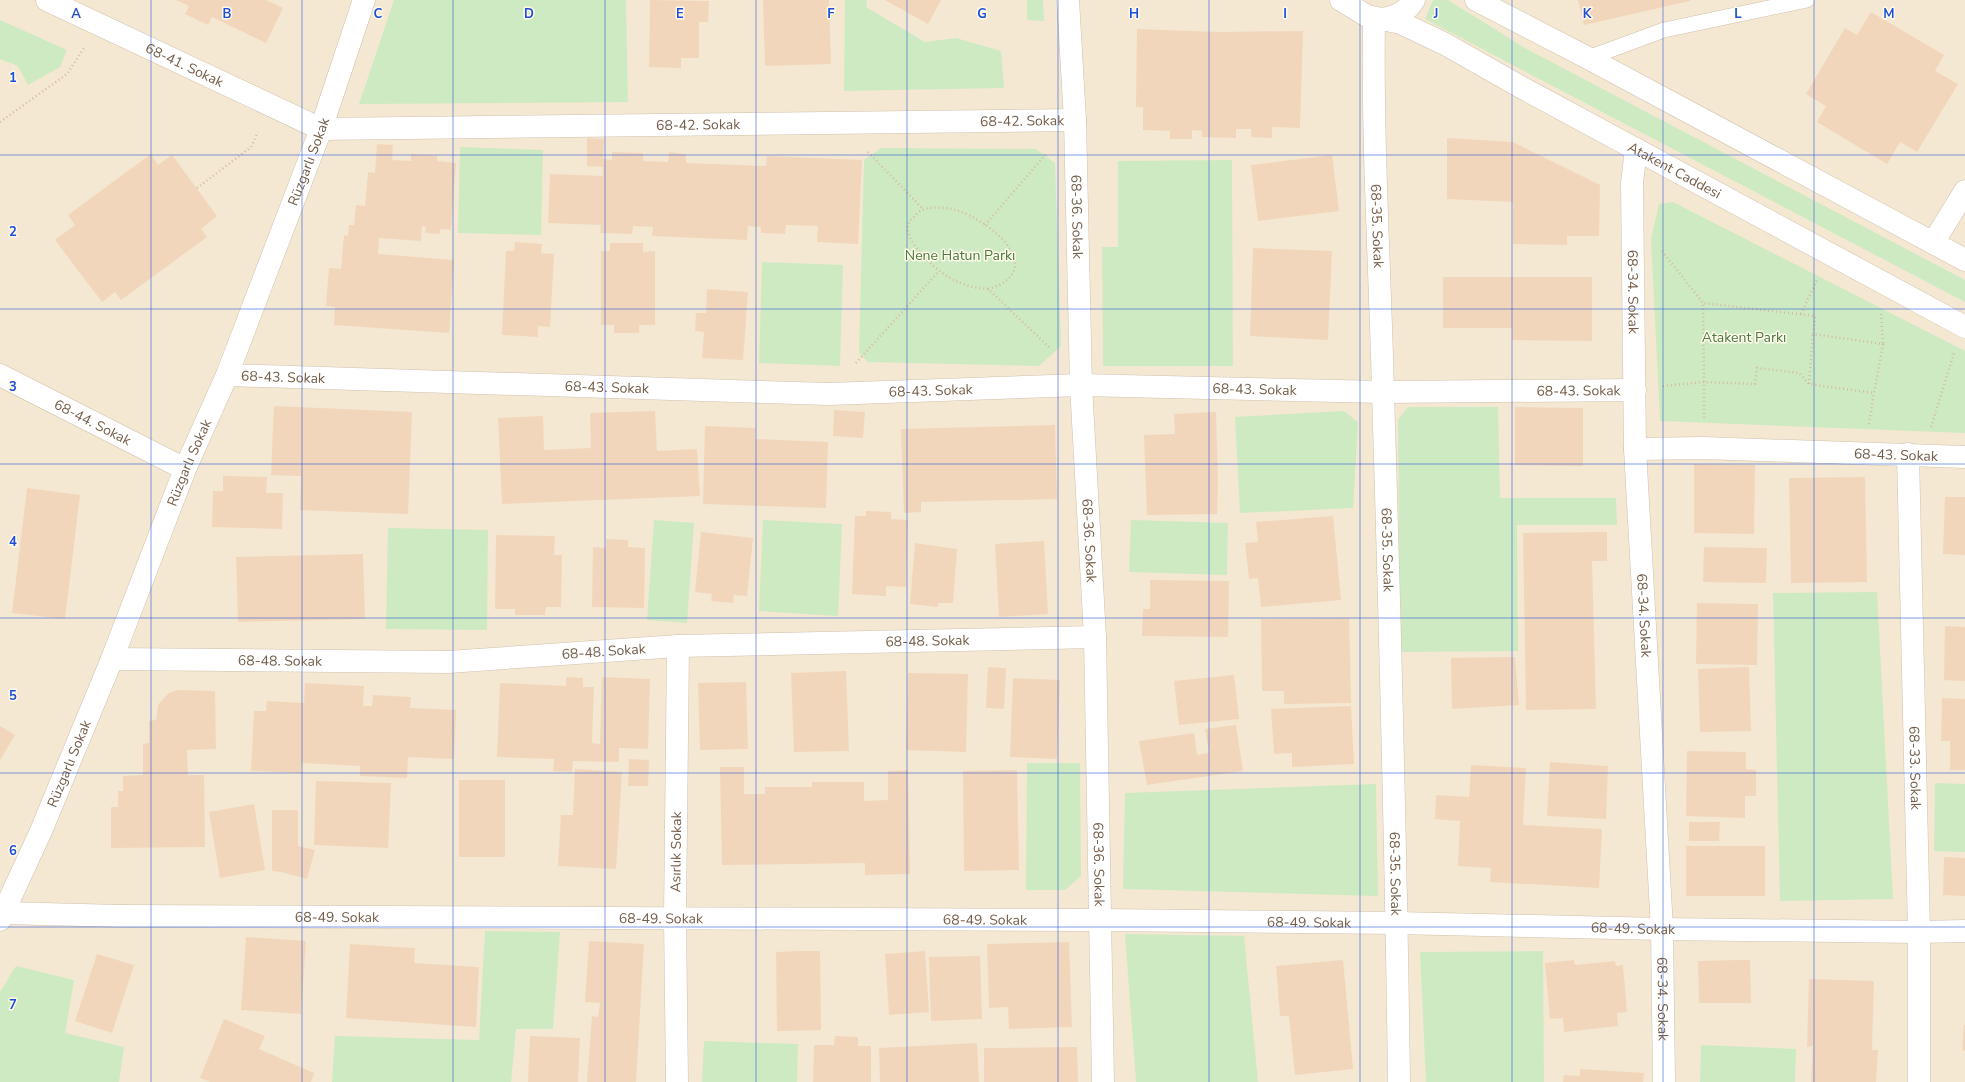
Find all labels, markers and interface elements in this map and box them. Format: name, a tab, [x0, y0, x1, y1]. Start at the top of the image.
text: A	[71, 5, 81, 23]
text: B	[223, 5, 232, 23]
text: C	[374, 5, 383, 23]
text: D	[524, 5, 534, 23]
text: E	[676, 5, 684, 23]
text: F	[827, 5, 835, 23]
text: G	[977, 5, 987, 23]
text: H	[1129, 5, 1139, 23]
text: I	[1283, 5, 1287, 23]
text: J	[1433, 5, 1438, 23]
text: K	[1583, 5, 1592, 23]
text: L	[1734, 5, 1742, 23]
text: M	[1883, 5, 1895, 23]
street label: 68-41. Sokak	[142, 39, 227, 92]
text: 1	[9, 69, 17, 87]
street label: 68-42. Sokak	[980, 111, 1065, 131]
street label: Rüzgarlı Sokak	[284, 114, 334, 209]
street label: 68-42. Sokak	[656, 115, 741, 135]
street label: Atakent Caddesi	[1624, 138, 1724, 204]
street label: 68-36. Sokak	[1066, 175, 1087, 260]
street label: 68-35. Sokak	[1366, 184, 1388, 269]
text: 2	[9, 223, 17, 241]
park label: Nene Hatun Parkı	[905, 246, 1015, 265]
street label: 68-34. Sokak	[1623, 250, 1643, 335]
park label: Atakent Parkı	[1702, 328, 1786, 347]
street label: 68-43. Sokak	[241, 366, 326, 388]
street label: 68-43. Sokak	[564, 377, 650, 398]
text: 3	[9, 378, 17, 396]
street label: 68-43. Sokak	[1212, 379, 1298, 400]
street label: 68-43. Sokak	[888, 380, 974, 402]
street label: 68-43. Sokak	[1536, 381, 1622, 401]
street label: 68-44. Sokak	[51, 395, 135, 451]
street label: Rüzgarlı Sokak	[163, 415, 217, 509]
street label: 68-43. Sokak	[1853, 444, 1939, 466]
street label: 68-36. Sokak	[1077, 498, 1101, 584]
street label: 68-35. Sokak	[1376, 507, 1398, 593]
text: 4	[9, 533, 17, 551]
street label: 68-34. Sokak	[1632, 573, 1656, 659]
street label: 68-48. Sokak	[885, 631, 971, 652]
street label: 68-48. Sokak	[561, 639, 647, 664]
street label: 68-48. Sokak	[238, 651, 323, 671]
text: 5	[9, 687, 17, 705]
street label: Rüzgarlı Sokak	[43, 716, 96, 810]
street label: 68-33. Sokak	[1904, 726, 1925, 811]
street label: Asırlık Sokak	[666, 810, 686, 893]
street label: 68-36. Sokak	[1088, 822, 1109, 908]
street label: 68-35. Sokak	[1385, 831, 1405, 917]
text: 6	[9, 842, 17, 860]
street label: 68-49. Sokak	[295, 908, 380, 927]
street label: 68-49. Sokak	[619, 909, 704, 928]
street label: 68-49. Sokak	[943, 910, 1028, 930]
street label: 68-49. Sokak	[1267, 913, 1352, 933]
street label: 68-49. Sokak	[1591, 918, 1676, 939]
street label: 68-34. Sokak	[1652, 957, 1672, 1042]
text: 7	[9, 996, 17, 1014]

